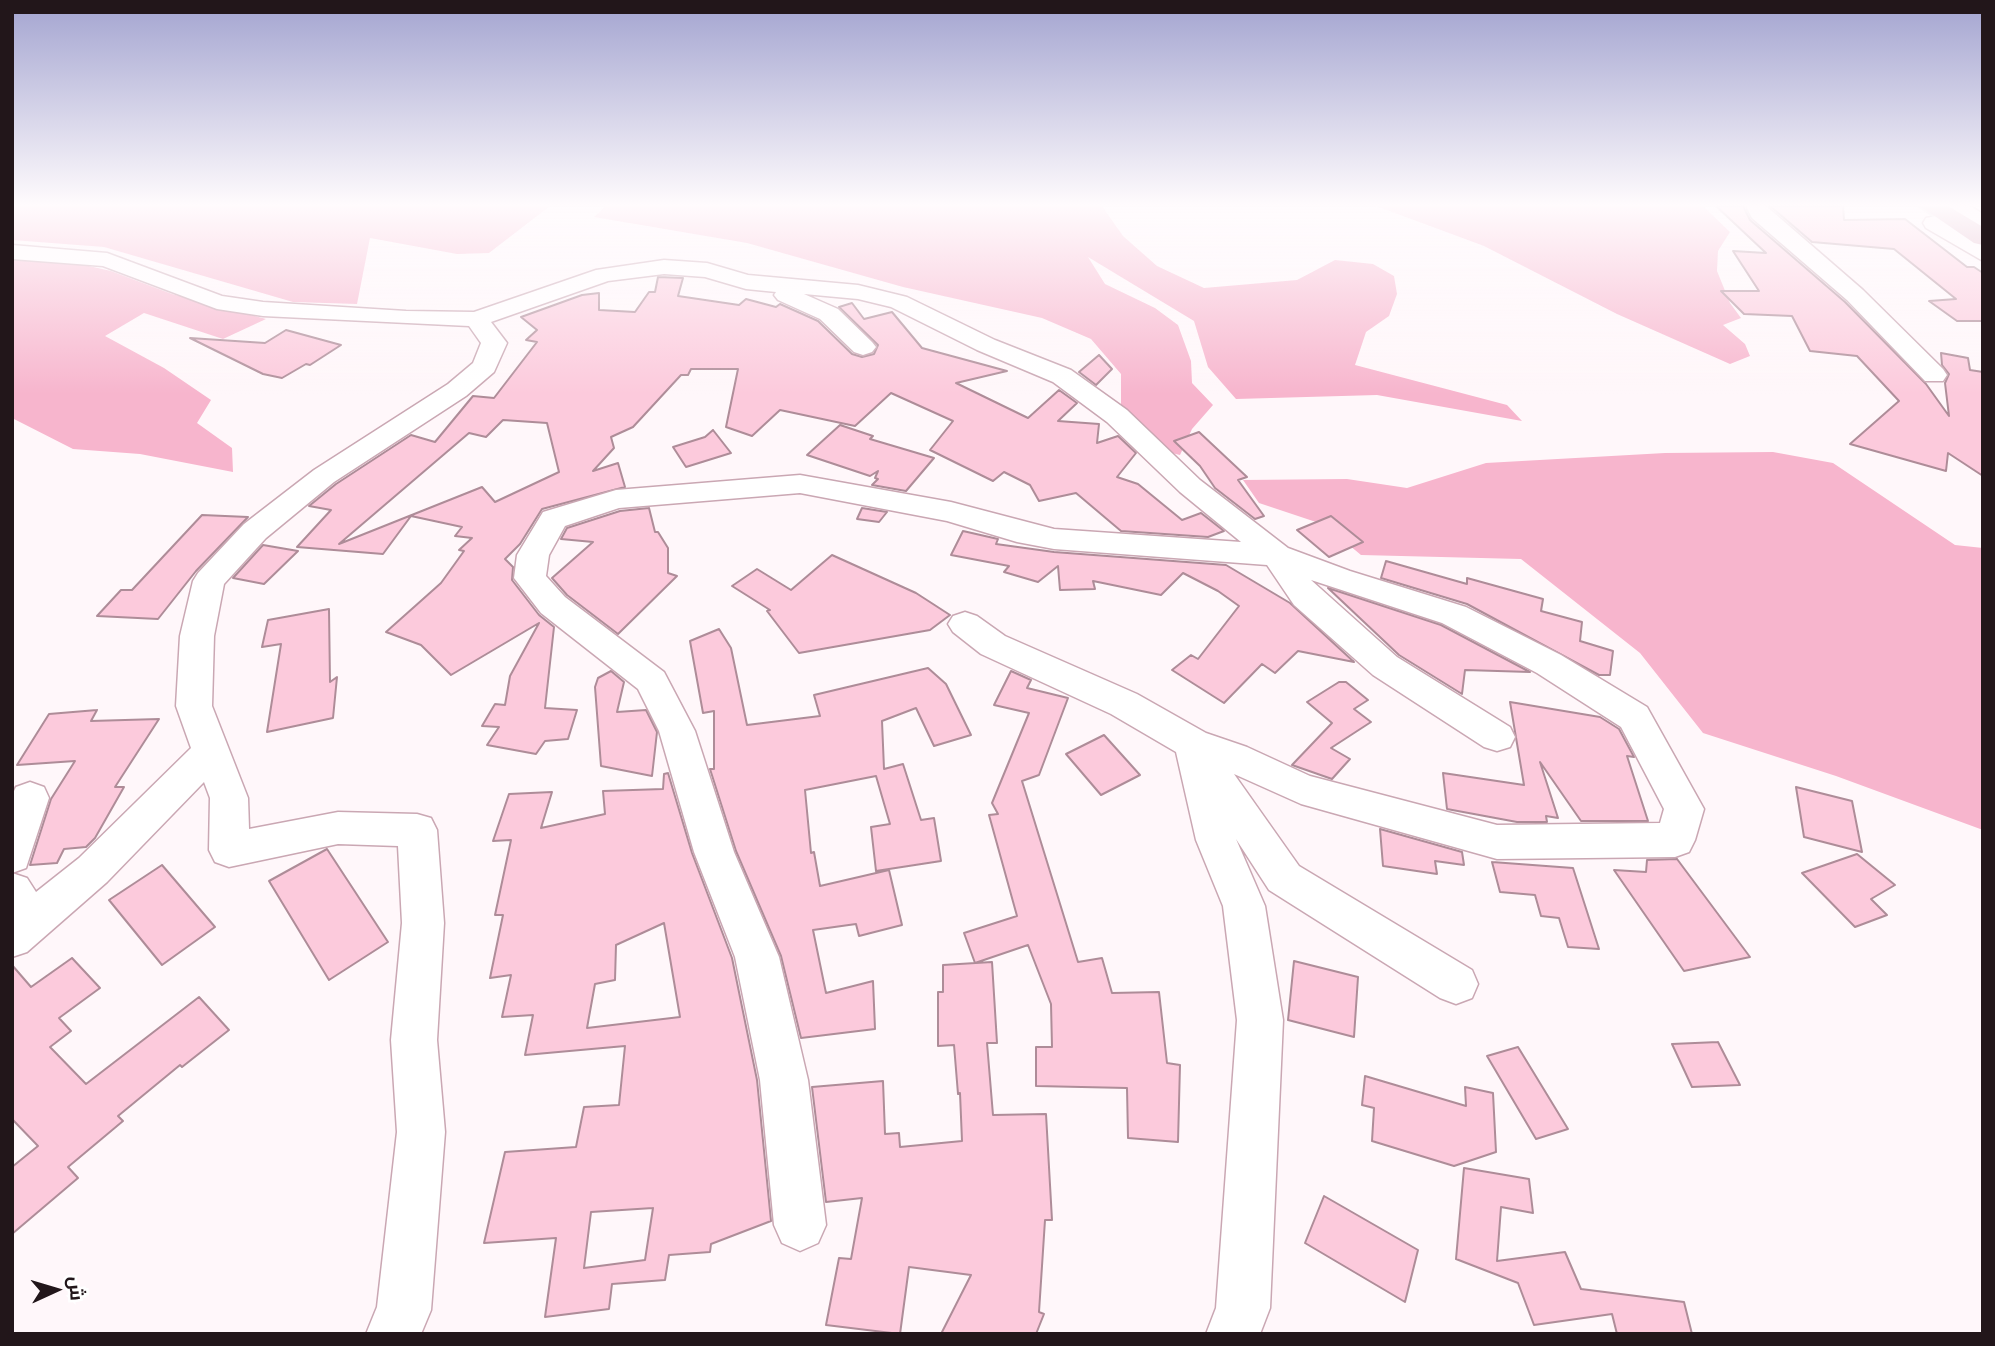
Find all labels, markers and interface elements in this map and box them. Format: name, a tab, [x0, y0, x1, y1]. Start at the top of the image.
north arrow	[21, 1255, 91, 1325]
text: ش	[64, 1276, 90, 1302]

